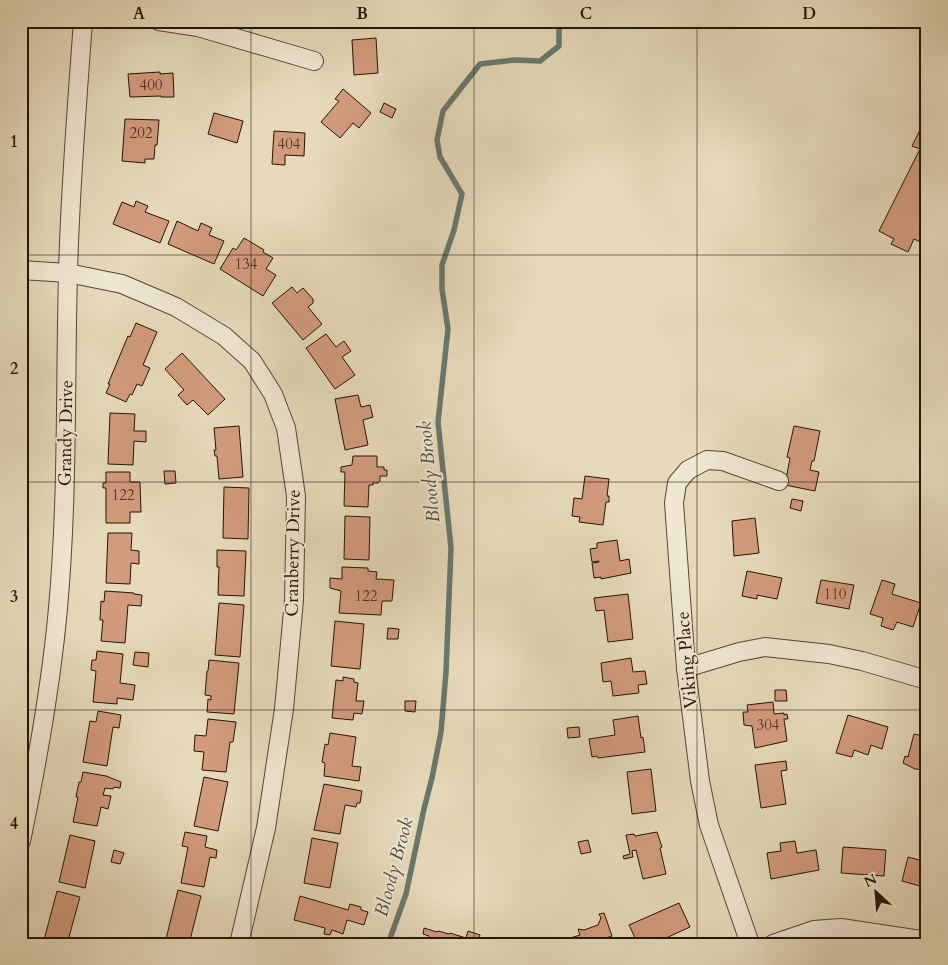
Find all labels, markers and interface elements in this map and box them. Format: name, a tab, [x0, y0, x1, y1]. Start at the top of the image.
text: A	[133, 3, 145, 25]
text: B	[356, 3, 368, 25]
text: C	[580, 3, 592, 25]
text: D	[802, 3, 816, 25]
house number: 400	[139, 75, 163, 95]
house number: 202	[129, 123, 153, 143]
text: 1	[10, 131, 18, 153]
house number: 404	[277, 134, 301, 154]
house number: 134	[234, 254, 258, 274]
text: 2	[10, 358, 18, 380]
street label: Grandy Drive	[53, 380, 79, 486]
water label: Bloody Brook	[412, 419, 446, 524]
house number: 122	[111, 485, 135, 505]
street label: Cranberry Drive	[279, 489, 307, 617]
house number: 110	[823, 584, 847, 604]
text: 3	[10, 586, 18, 608]
house number: 122	[354, 586, 378, 606]
street label: Viking Place	[670, 610, 704, 710]
house number: 304	[756, 715, 780, 735]
text: 4	[10, 813, 18, 835]
water label: Bloody Brook	[368, 814, 420, 920]
north arrow	[850, 868, 900, 918]
text: N	[861, 870, 880, 892]

